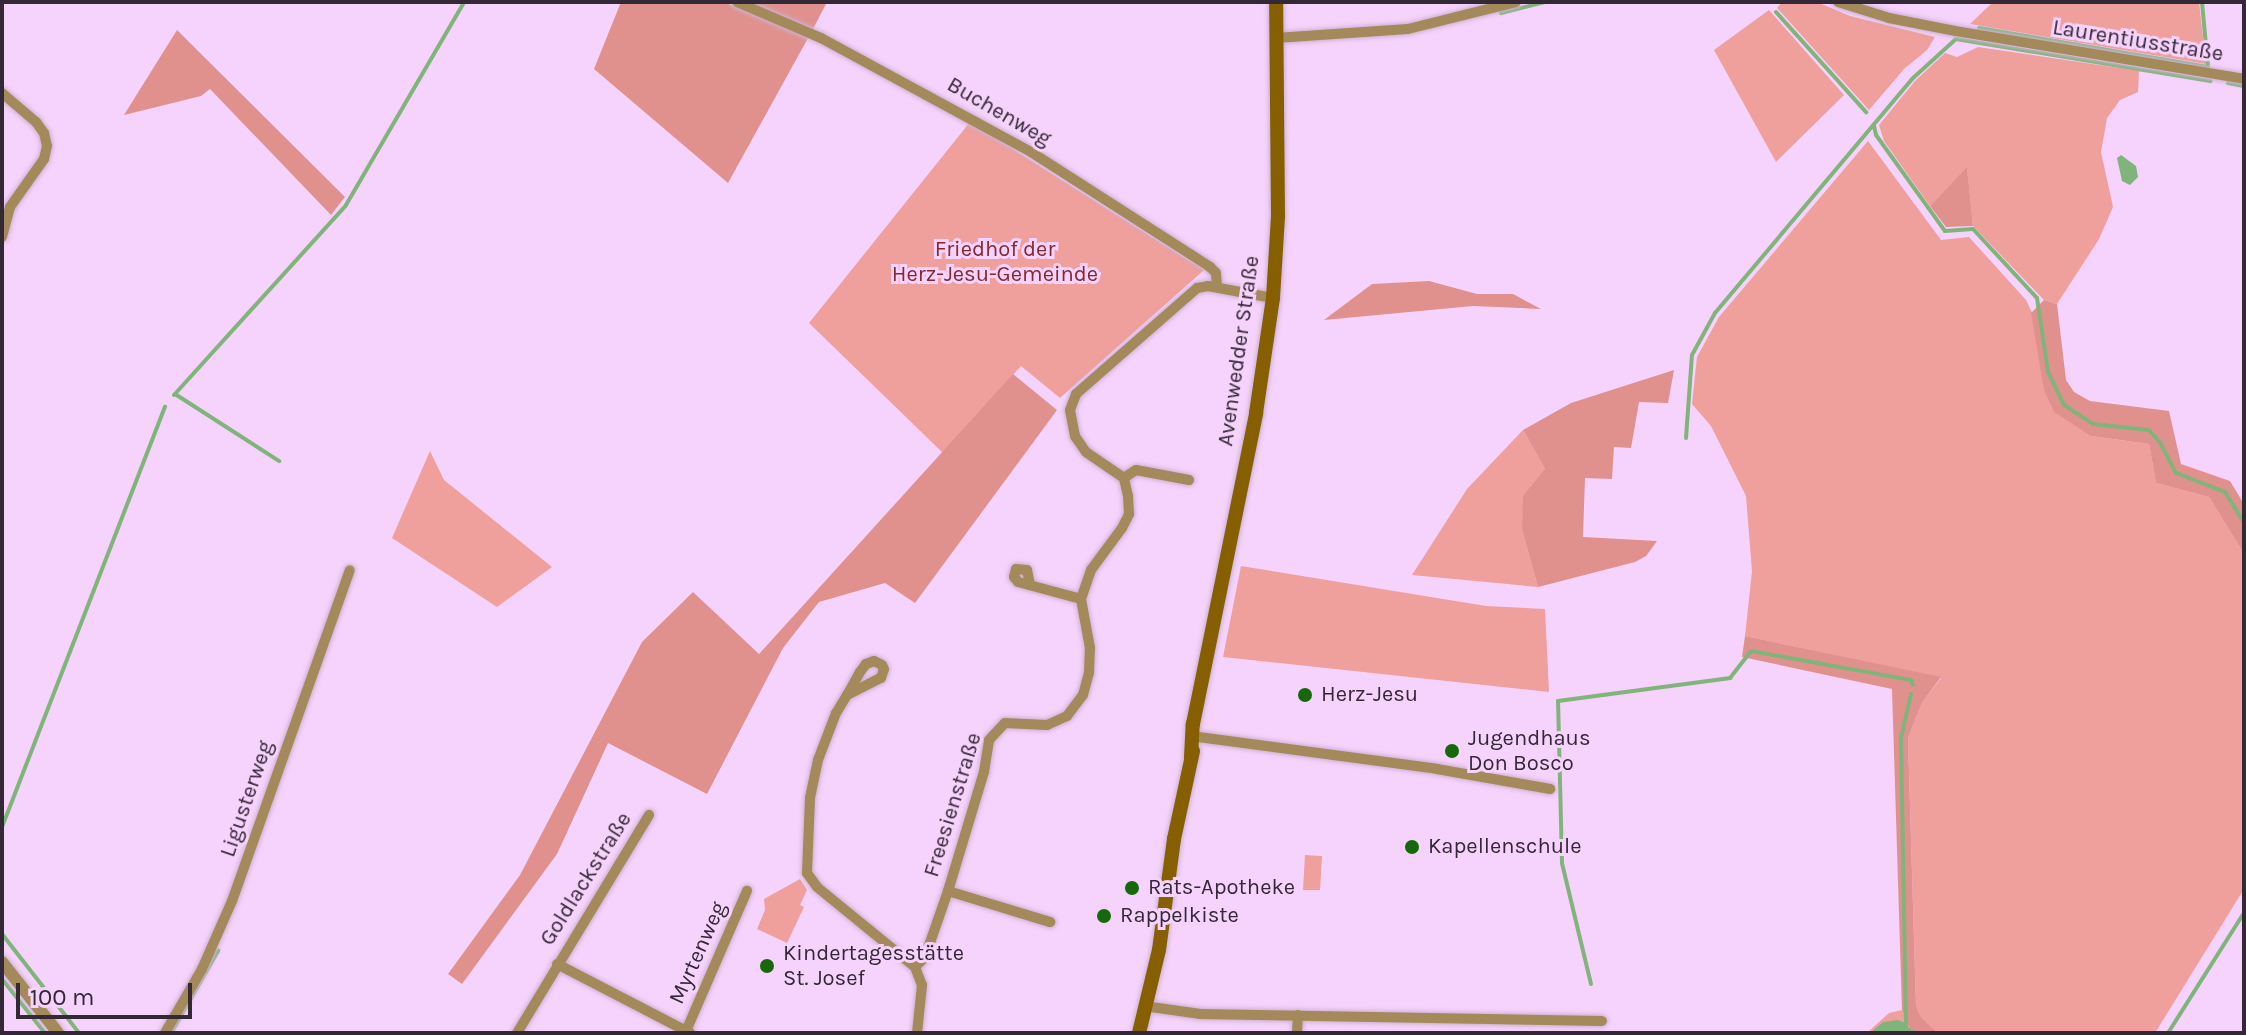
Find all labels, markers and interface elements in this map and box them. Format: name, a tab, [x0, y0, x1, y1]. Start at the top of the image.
street label: Laurentiusstraße	[2051, 14, 2225, 68]
street label: Buchenweg	[942, 72, 1056, 152]
park label: Friedhof der Herz-Jesu-Gemeinde	[892, 236, 1098, 288]
street label: Avenwedder Straße	[1213, 254, 1265, 448]
place label: Herz-Jesu	[1321, 682, 1418, 708]
marker: Herz-Jesu	[1296, 686, 1314, 704]
place label: Jugendhaus Don Bosco	[1468, 725, 1590, 776]
street label: Freesienstraße	[919, 730, 987, 880]
street label: Ligusterweg	[215, 737, 279, 861]
marker: Jugendhaus Don Bosco	[1443, 742, 1461, 760]
street label: Goldlackstraße	[535, 808, 637, 950]
place label: Kapellenschule	[1428, 834, 1581, 860]
marker: Kapellenschule	[1403, 838, 1421, 856]
place label: Rats-Apotheke	[1148, 875, 1295, 901]
marker: Rats-Apotheke	[1123, 879, 1141, 897]
street label: Myrtenweg	[664, 898, 732, 1008]
place label: Rappelkiste	[1120, 903, 1239, 929]
marker: Rappelkiste	[1095, 907, 1113, 925]
place label: Kindertagesstätte St. Josef	[783, 940, 964, 992]
marker: Kindertagesstätte St. Josef	[758, 957, 776, 975]
scale bar	[20, 967, 196, 1017]
text: 100 m	[30, 983, 95, 1011]

